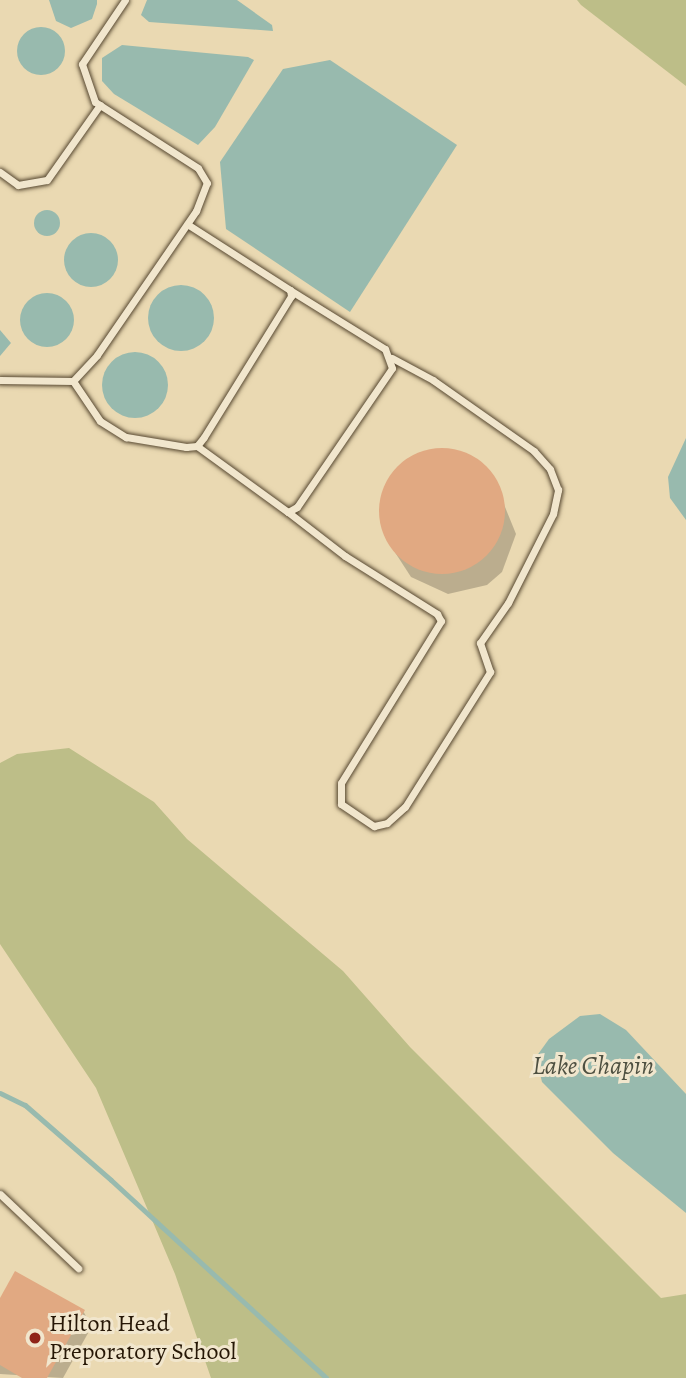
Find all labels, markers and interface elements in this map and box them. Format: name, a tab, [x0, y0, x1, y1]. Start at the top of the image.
water label: Lake Chapin	[532, 1050, 654, 1082]
place label: Hilton Head Preporatory School	[49, 1310, 236, 1366]
marker: Hilton Head Preporatory School	[27, 1330, 43, 1346]

